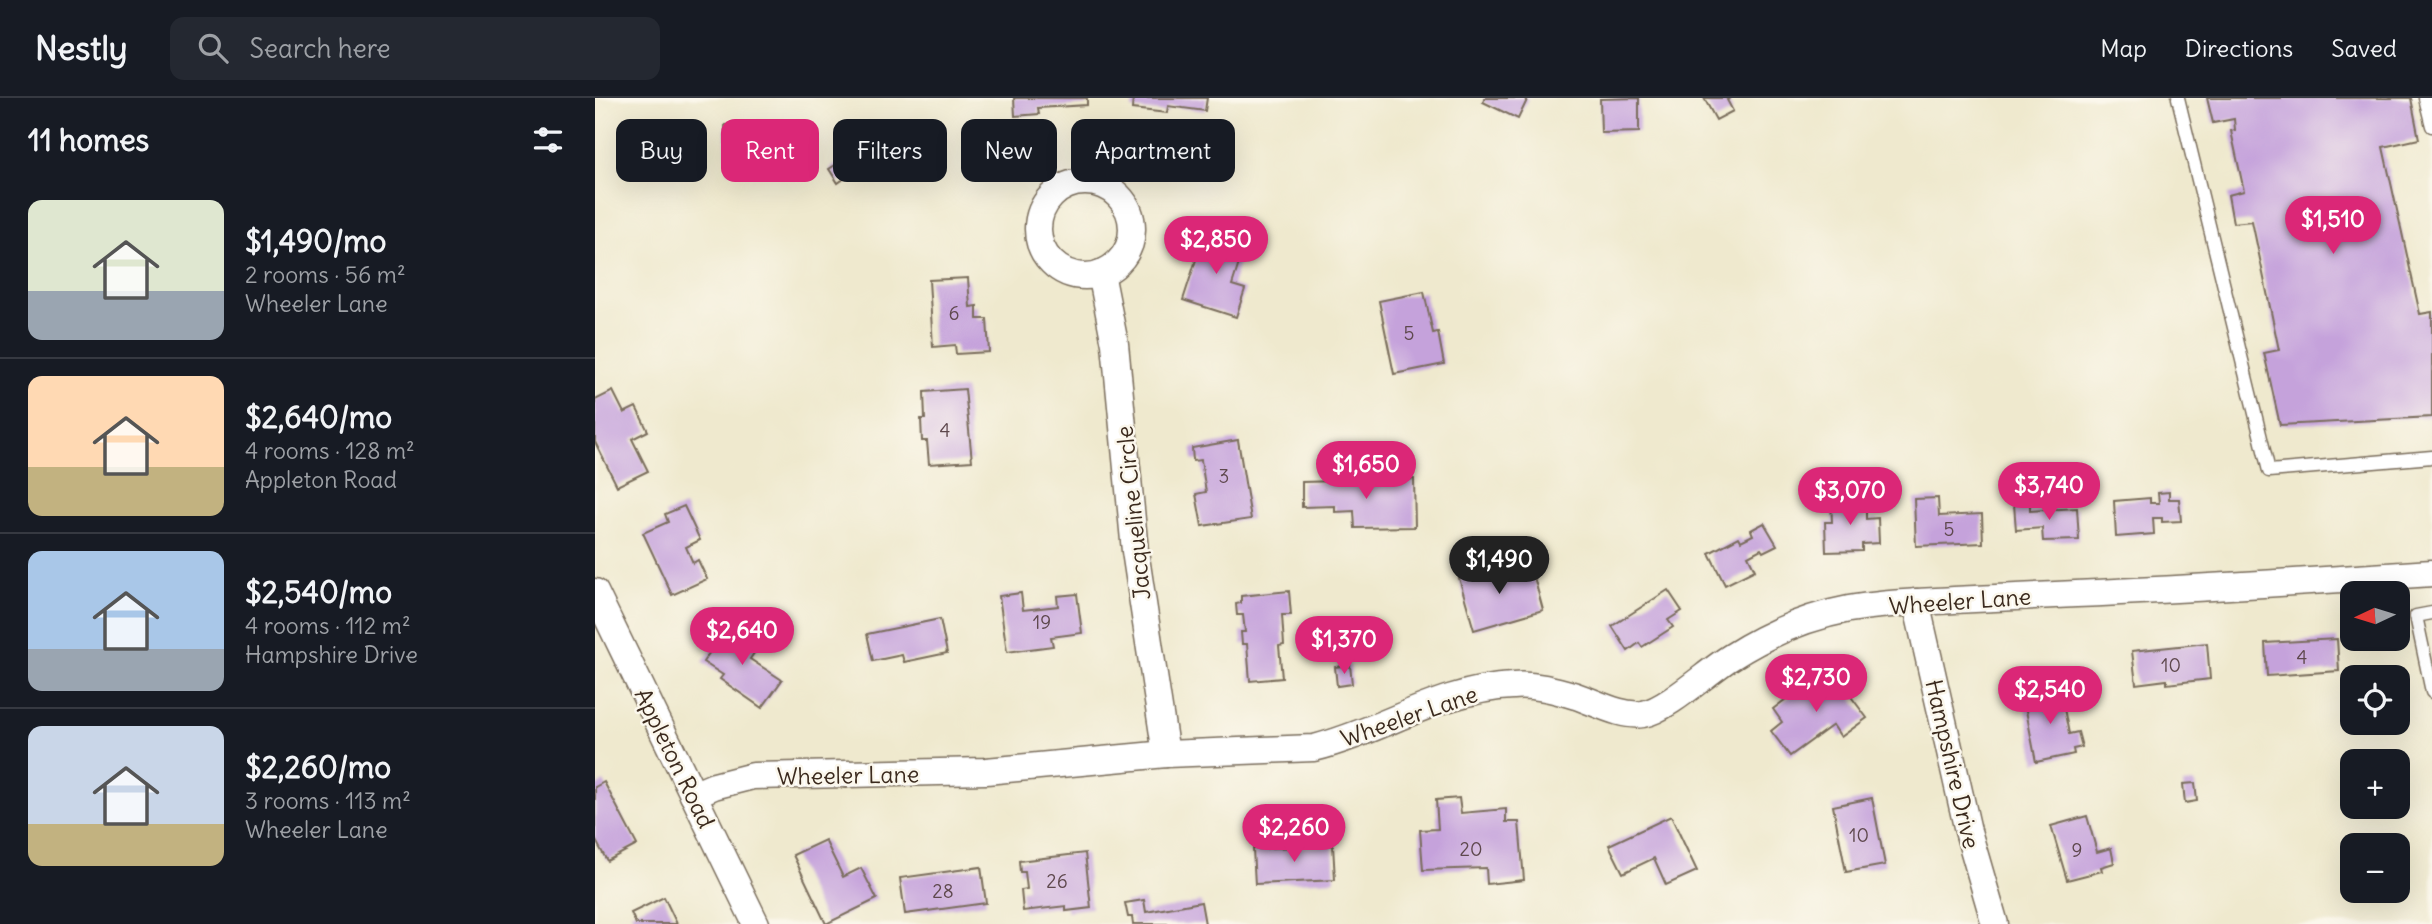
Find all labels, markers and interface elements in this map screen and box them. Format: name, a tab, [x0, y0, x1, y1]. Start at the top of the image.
search box	[170, 17, 660, 80]
text: Nestly	[35, 27, 128, 69]
icon: search	[194, 29, 232, 67]
text: Search here	[250, 32, 391, 65]
text: Map	[2100, 33, 2147, 63]
text: Directions	[2185, 33, 2293, 63]
text: Saved	[2331, 33, 2397, 63]
chip: Buy	[616, 119, 707, 182]
chip: Rent	[721, 119, 819, 182]
chip: Filters	[833, 119, 947, 182]
chip: New	[961, 119, 1057, 182]
chip: Apartment	[1071, 119, 1235, 182]
text: 11 homes	[28, 121, 149, 159]
icon: filters	[529, 121, 567, 159]
pin: $1,510	[2276, 197, 2390, 256]
text: $1,510	[2301, 204, 2365, 233]
pin: $2,850	[1159, 216, 1273, 276]
text: $1,490/mo	[245, 222, 386, 260]
text: $2,850	[1180, 224, 1252, 253]
icon: home	[84, 228, 168, 312]
text: 2 rooms · 56 m²	[245, 260, 406, 289]
text: Wheeler Lane	[245, 289, 388, 318]
house number: 6	[949, 301, 959, 325]
house number: 5	[1404, 321, 1414, 345]
text: $2,640/mo	[245, 398, 392, 436]
icon: home	[84, 404, 168, 488]
house number: 4	[940, 418, 951, 442]
street label: Jacqueline Circle	[1109, 425, 1157, 601]
text: 4 rooms · 128 m²	[245, 436, 415, 465]
pin: $1,650	[1309, 442, 1423, 501]
text: $1,650	[1332, 449, 1400, 478]
pin: $3,740	[1992, 462, 2106, 522]
house number: 3	[1219, 464, 1229, 488]
text: Appleton Road	[245, 465, 397, 494]
pin: $3,070	[1793, 468, 1907, 527]
text: $3,740	[2014, 470, 2084, 499]
text: $3,070	[1814, 475, 1886, 504]
house number: 5	[1944, 517, 1954, 541]
pin: $1,490	[1442, 536, 1556, 596]
text: $1,490	[1465, 544, 1533, 573]
text: $2,540/mo	[245, 573, 392, 611]
icon: home	[84, 579, 168, 663]
north arrow	[2340, 581, 2410, 651]
map controls	[2340, 581, 2410, 903]
street label: Wheeler Lane	[1888, 582, 2032, 620]
pin: $2,640	[685, 608, 799, 667]
house number: 19	[1033, 610, 1051, 634]
text: 4 rooms · 112 m²	[245, 611, 411, 640]
text: $2,640	[706, 615, 778, 644]
pin: $1,370	[1287, 616, 1401, 676]
text: $1,370	[1311, 624, 1377, 653]
text: Hampshire Drive	[245, 640, 418, 669]
house number: 4	[2297, 645, 2308, 669]
house number: 10	[2161, 653, 2181, 677]
pin: $2,730	[1759, 654, 1873, 714]
text: $2,730	[1781, 662, 1851, 691]
button: locate	[2340, 665, 2410, 735]
pin: $2,540	[1993, 666, 2107, 726]
text: $2,540	[2014, 674, 2086, 703]
street label: Hampshire Drive	[1919, 677, 1987, 851]
street label: Wheeler Lane	[1337, 679, 1481, 753]
street label: Appleton Road	[629, 683, 721, 833]
text: $2,260/mo	[245, 748, 391, 786]
button: +	[2340, 749, 2410, 819]
icon: home	[84, 754, 168, 838]
street label: Wheeler Lane	[776, 759, 920, 791]
text: 3 rooms · 113 m²	[245, 786, 411, 815]
pin: $2,260	[1237, 804, 1351, 864]
text: $2,260	[1258, 812, 1330, 841]
text: Wheeler Lane	[245, 815, 388, 844]
house number: 10	[1849, 823, 1869, 847]
button: −	[2340, 833, 2410, 903]
house number: 20	[1460, 837, 1482, 861]
house number: 9	[2072, 838, 2082, 862]
house number: 26	[1046, 869, 1068, 893]
house number: 28	[932, 879, 954, 903]

